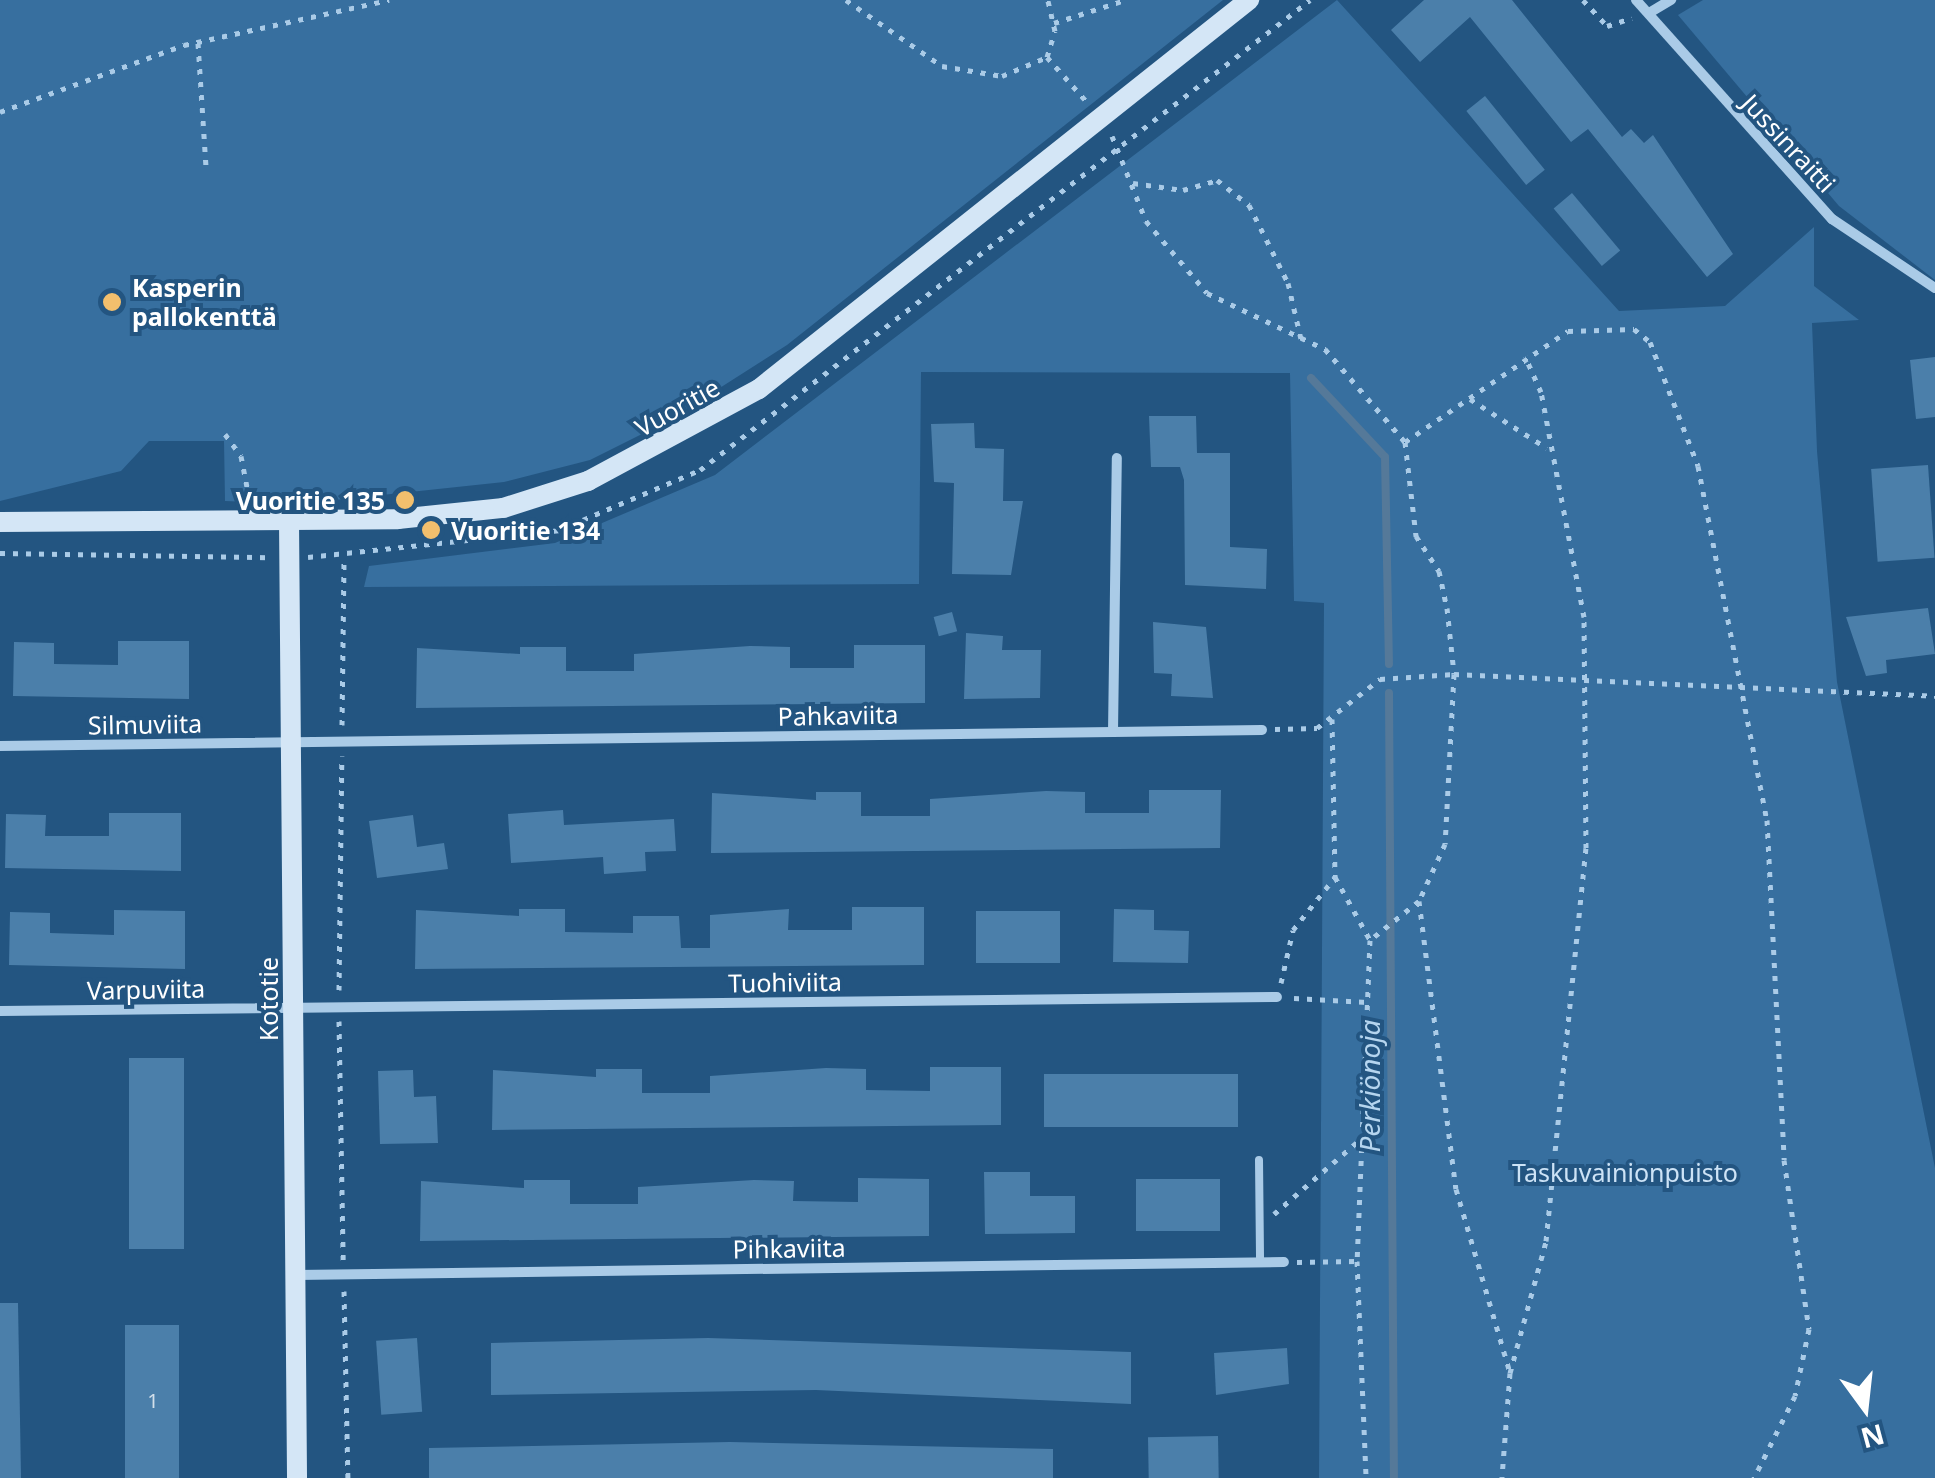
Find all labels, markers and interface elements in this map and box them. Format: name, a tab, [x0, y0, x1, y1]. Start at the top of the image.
street label: Jussinraitti	[1736, 88, 1842, 198]
place label: Kasperin pallokenttä	[132, 273, 277, 332]
marker: Kasperin pallokenttä	[101, 291, 123, 313]
street label: Vuoritie	[630, 372, 724, 442]
place label: Vuoritie 135	[236, 485, 385, 515]
marker: Vuoritie 135	[394, 489, 416, 511]
place label: Vuoritie 134	[451, 515, 600, 545]
marker: Vuoritie 134	[420, 519, 442, 541]
street label: Pahkaviita	[777, 699, 899, 731]
street label: Silmuviita	[88, 708, 202, 740]
street label: Kototie	[253, 957, 283, 1041]
street label: Tuohiviita	[728, 966, 842, 998]
street label: Varpuviita	[87, 973, 205, 1005]
water label: Perkiönoja	[1352, 1020, 1386, 1152]
park label: Taskuvainionpuisto	[1512, 1157, 1738, 1187]
street label: Pihkaviita	[732, 1232, 846, 1264]
north arrow	[1815, 1358, 1915, 1458]
house number: 1	[147, 1388, 159, 1412]
text: N	[1857, 1416, 1889, 1458]

